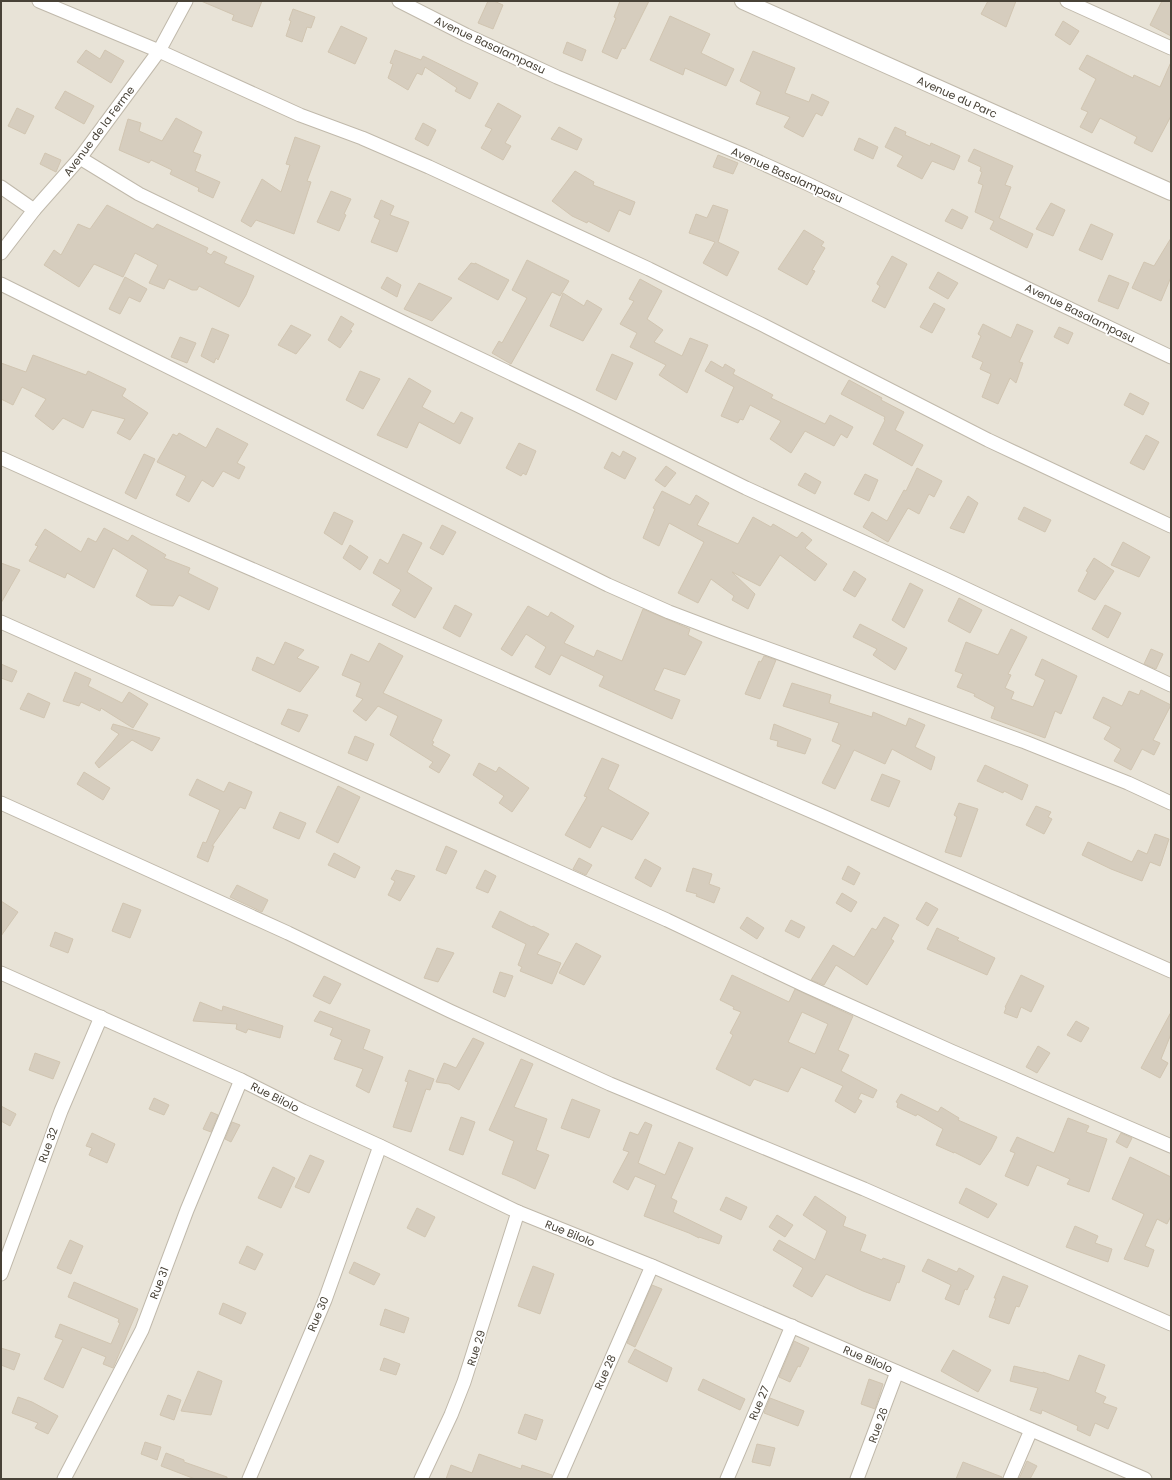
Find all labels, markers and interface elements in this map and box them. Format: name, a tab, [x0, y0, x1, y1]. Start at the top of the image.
street label: Avenue Basalampasu	[432, 12, 548, 78]
street label: Avenue du Parc	[914, 72, 1000, 122]
street label: Avenue de la Ferme	[60, 82, 138, 179]
street label: Avenue Basalampasu	[729, 143, 845, 207]
street label: Avenue Basalampasu	[1022, 279, 1138, 347]
street label: Rue Bilolo	[248, 1078, 302, 1116]
street label: Rue 32	[34, 1125, 62, 1165]
street label: Rue Bilolo	[543, 1216, 597, 1250]
street label: Rue 31	[146, 1265, 172, 1301]
street label: Rue 30	[303, 1294, 333, 1334]
street label: Rue 29	[463, 1328, 489, 1368]
street label: Rue Bilolo	[841, 1341, 895, 1377]
street label: Rue 28	[590, 1352, 620, 1392]
street label: Rue 27	[745, 1383, 773, 1423]
street label: Rue 26	[864, 1405, 892, 1445]

